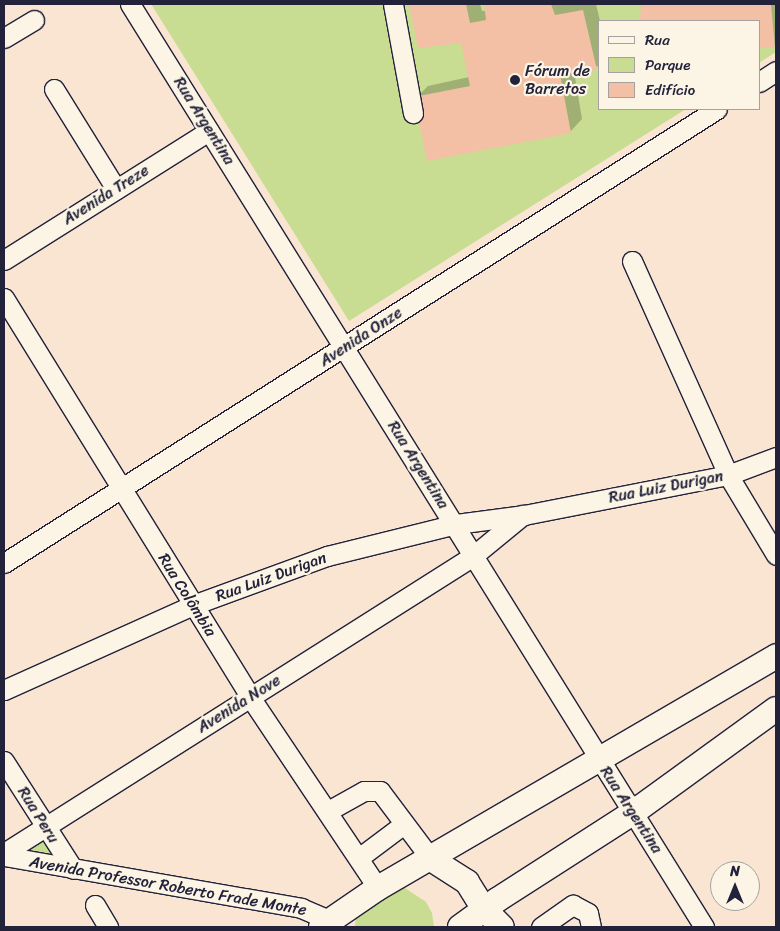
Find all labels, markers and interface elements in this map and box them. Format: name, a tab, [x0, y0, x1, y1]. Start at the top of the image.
legend	[598, 20, 760, 110]
text: Rua	[645, 27, 670, 53]
text: Parque	[645, 52, 690, 78]
place label: Fórum de Barretos	[525, 61, 590, 99]
street label: Rua Argentina	[169, 73, 239, 169]
marker: Fórum de Barretos	[509, 74, 521, 86]
text: Edifício	[645, 77, 695, 103]
street label: Avenida Treze	[59, 161, 153, 229]
street label: Avenida Onze	[316, 303, 406, 371]
street label: Rua Argentina	[383, 417, 453, 513]
street label: Rua Luiz Durigan	[607, 466, 725, 508]
street label: Rua Luiz Durigan	[213, 548, 329, 606]
street label: Rua Colômbia	[154, 550, 220, 640]
street label: Avenida Nove	[194, 671, 284, 737]
street label: Rua Argentina	[596, 763, 666, 857]
street label: Rua Peru	[13, 783, 63, 847]
street label: Avenida Professor Roberto Frade Monte	[28, 852, 308, 920]
text: N	[730, 859, 740, 884]
north arrow	[710, 861, 760, 911]

